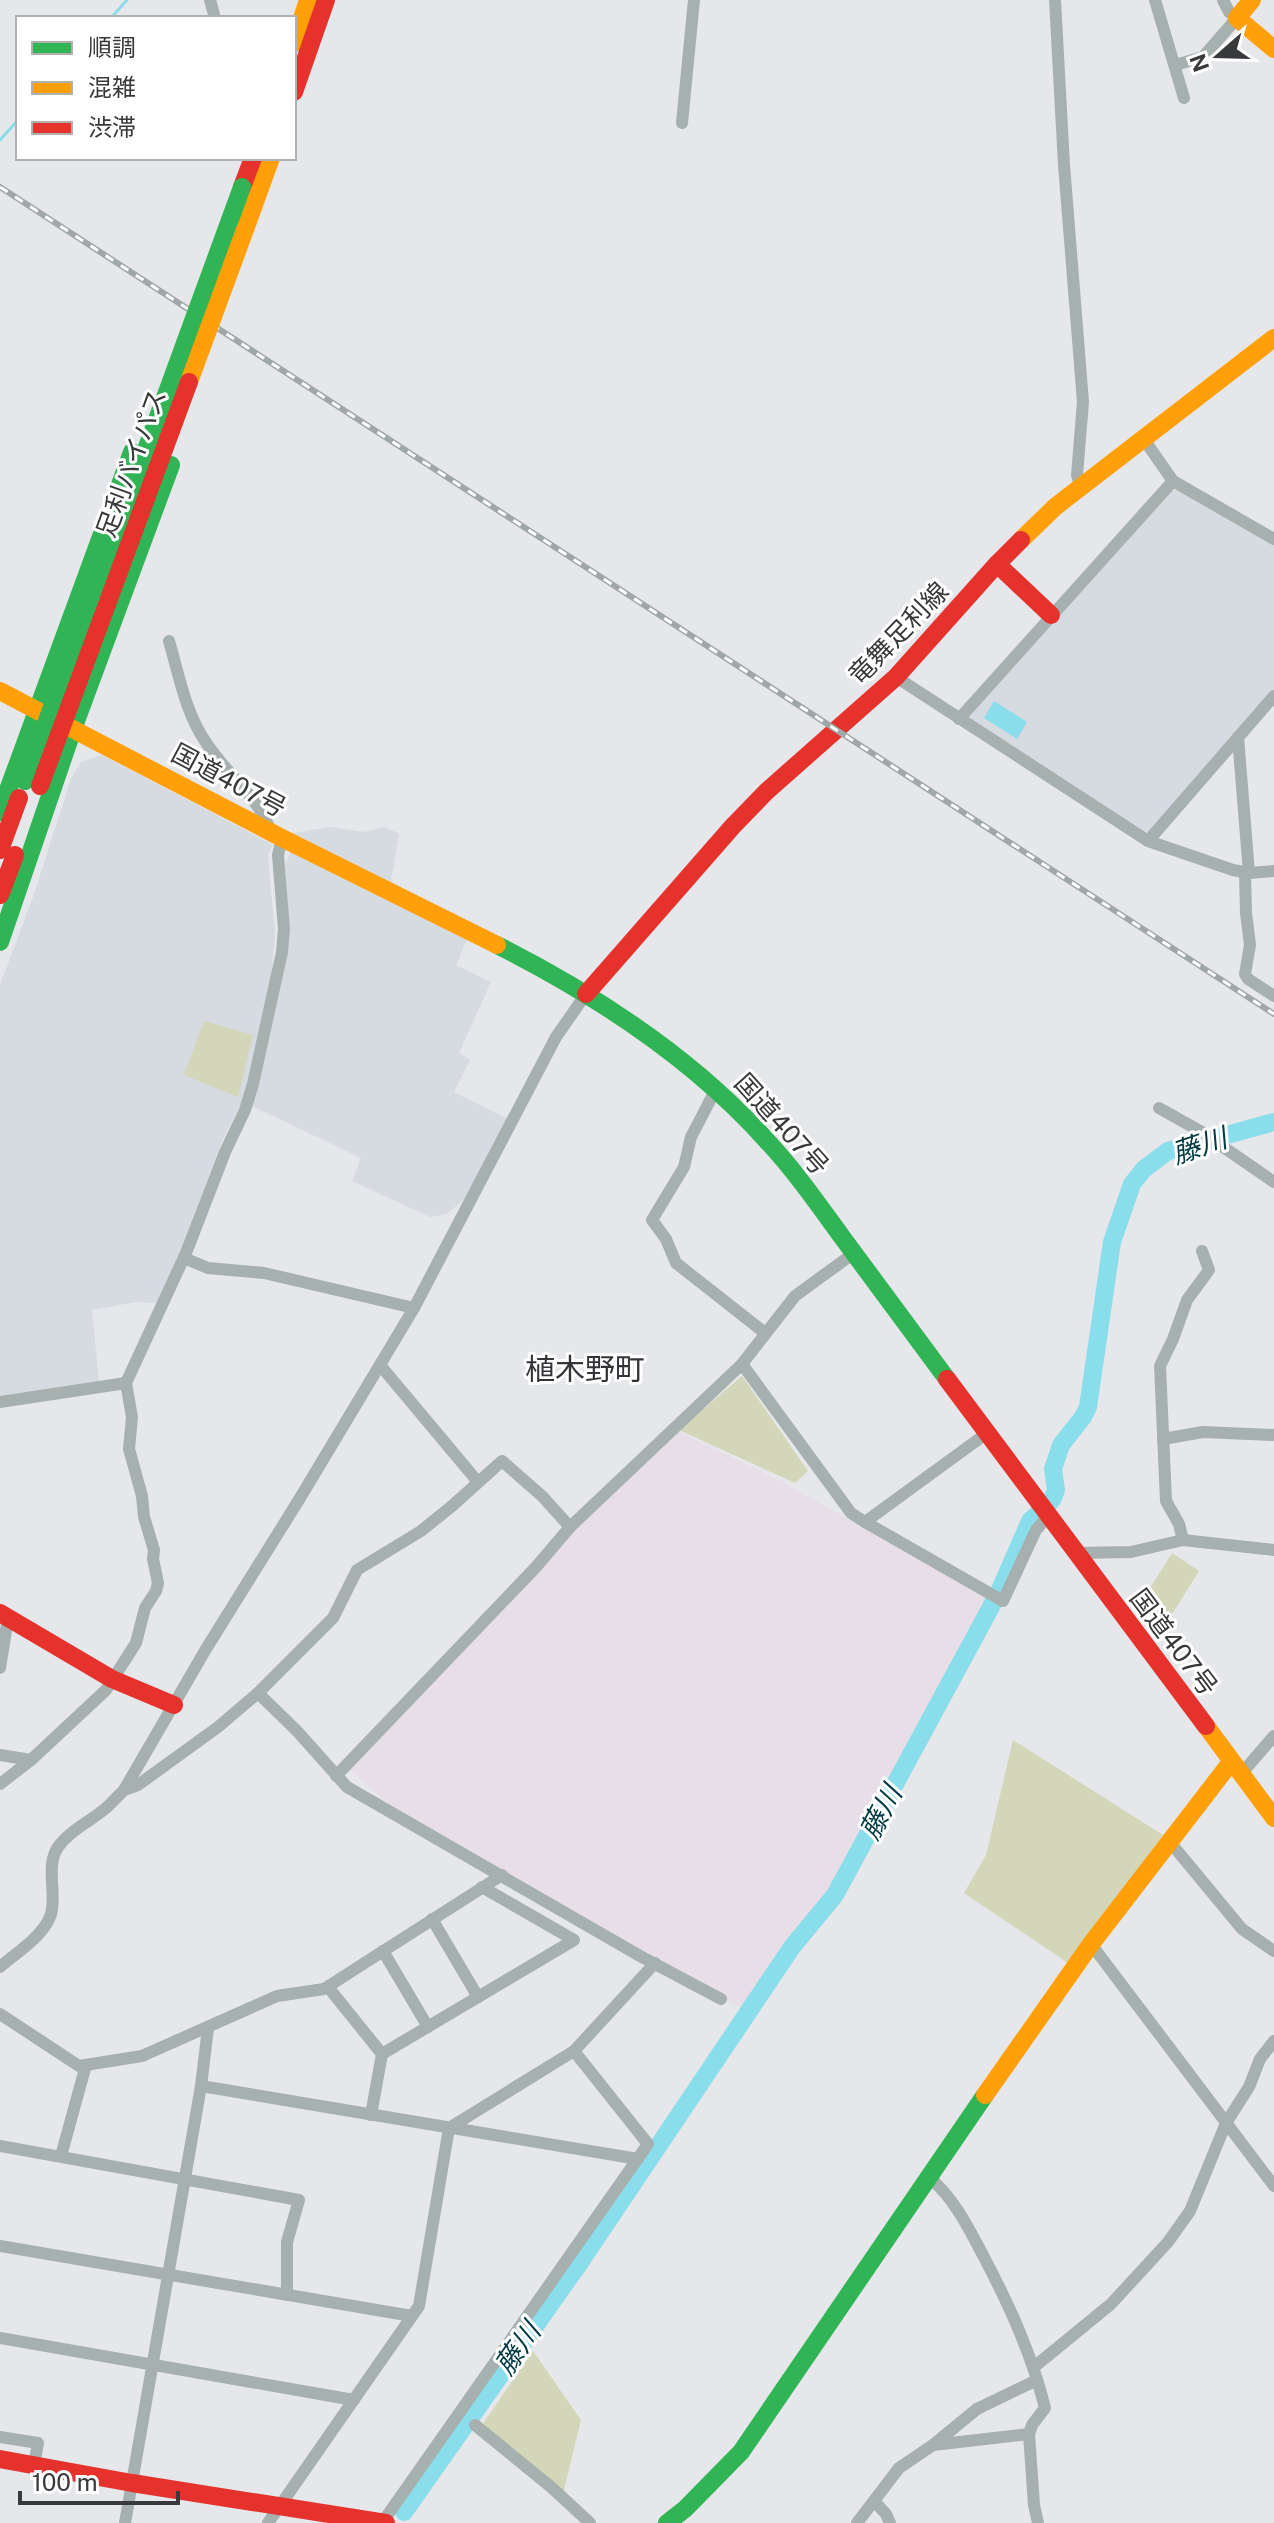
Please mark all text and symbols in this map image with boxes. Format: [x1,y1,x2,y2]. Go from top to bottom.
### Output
legend [16,16,296,160]
north arrow [1178,16,1258,96]
text: 順調 [88,33,136,61]
text: N [1184,50,1214,75]
text: 混雑 [88,73,136,101]
text: 渋滞 [88,113,136,141]
street label: 足利バイパス [90,385,172,541]
street label: 竜舞足利線 [842,575,954,691]
street label: 国道407号 [166,737,292,823]
street label: 国道407号 [729,1067,835,1181]
water label: 藤川 [1167,1119,1234,1170]
district label: 植木野町 [525,1351,645,1387]
street label: 国道407号 [1124,1583,1224,1701]
water label: 藤川 [852,1777,909,1844]
water label: 藤川 [487,2313,548,2380]
scale bar [20,2455,178,2505]
text: 100 m [32,2468,98,2496]

